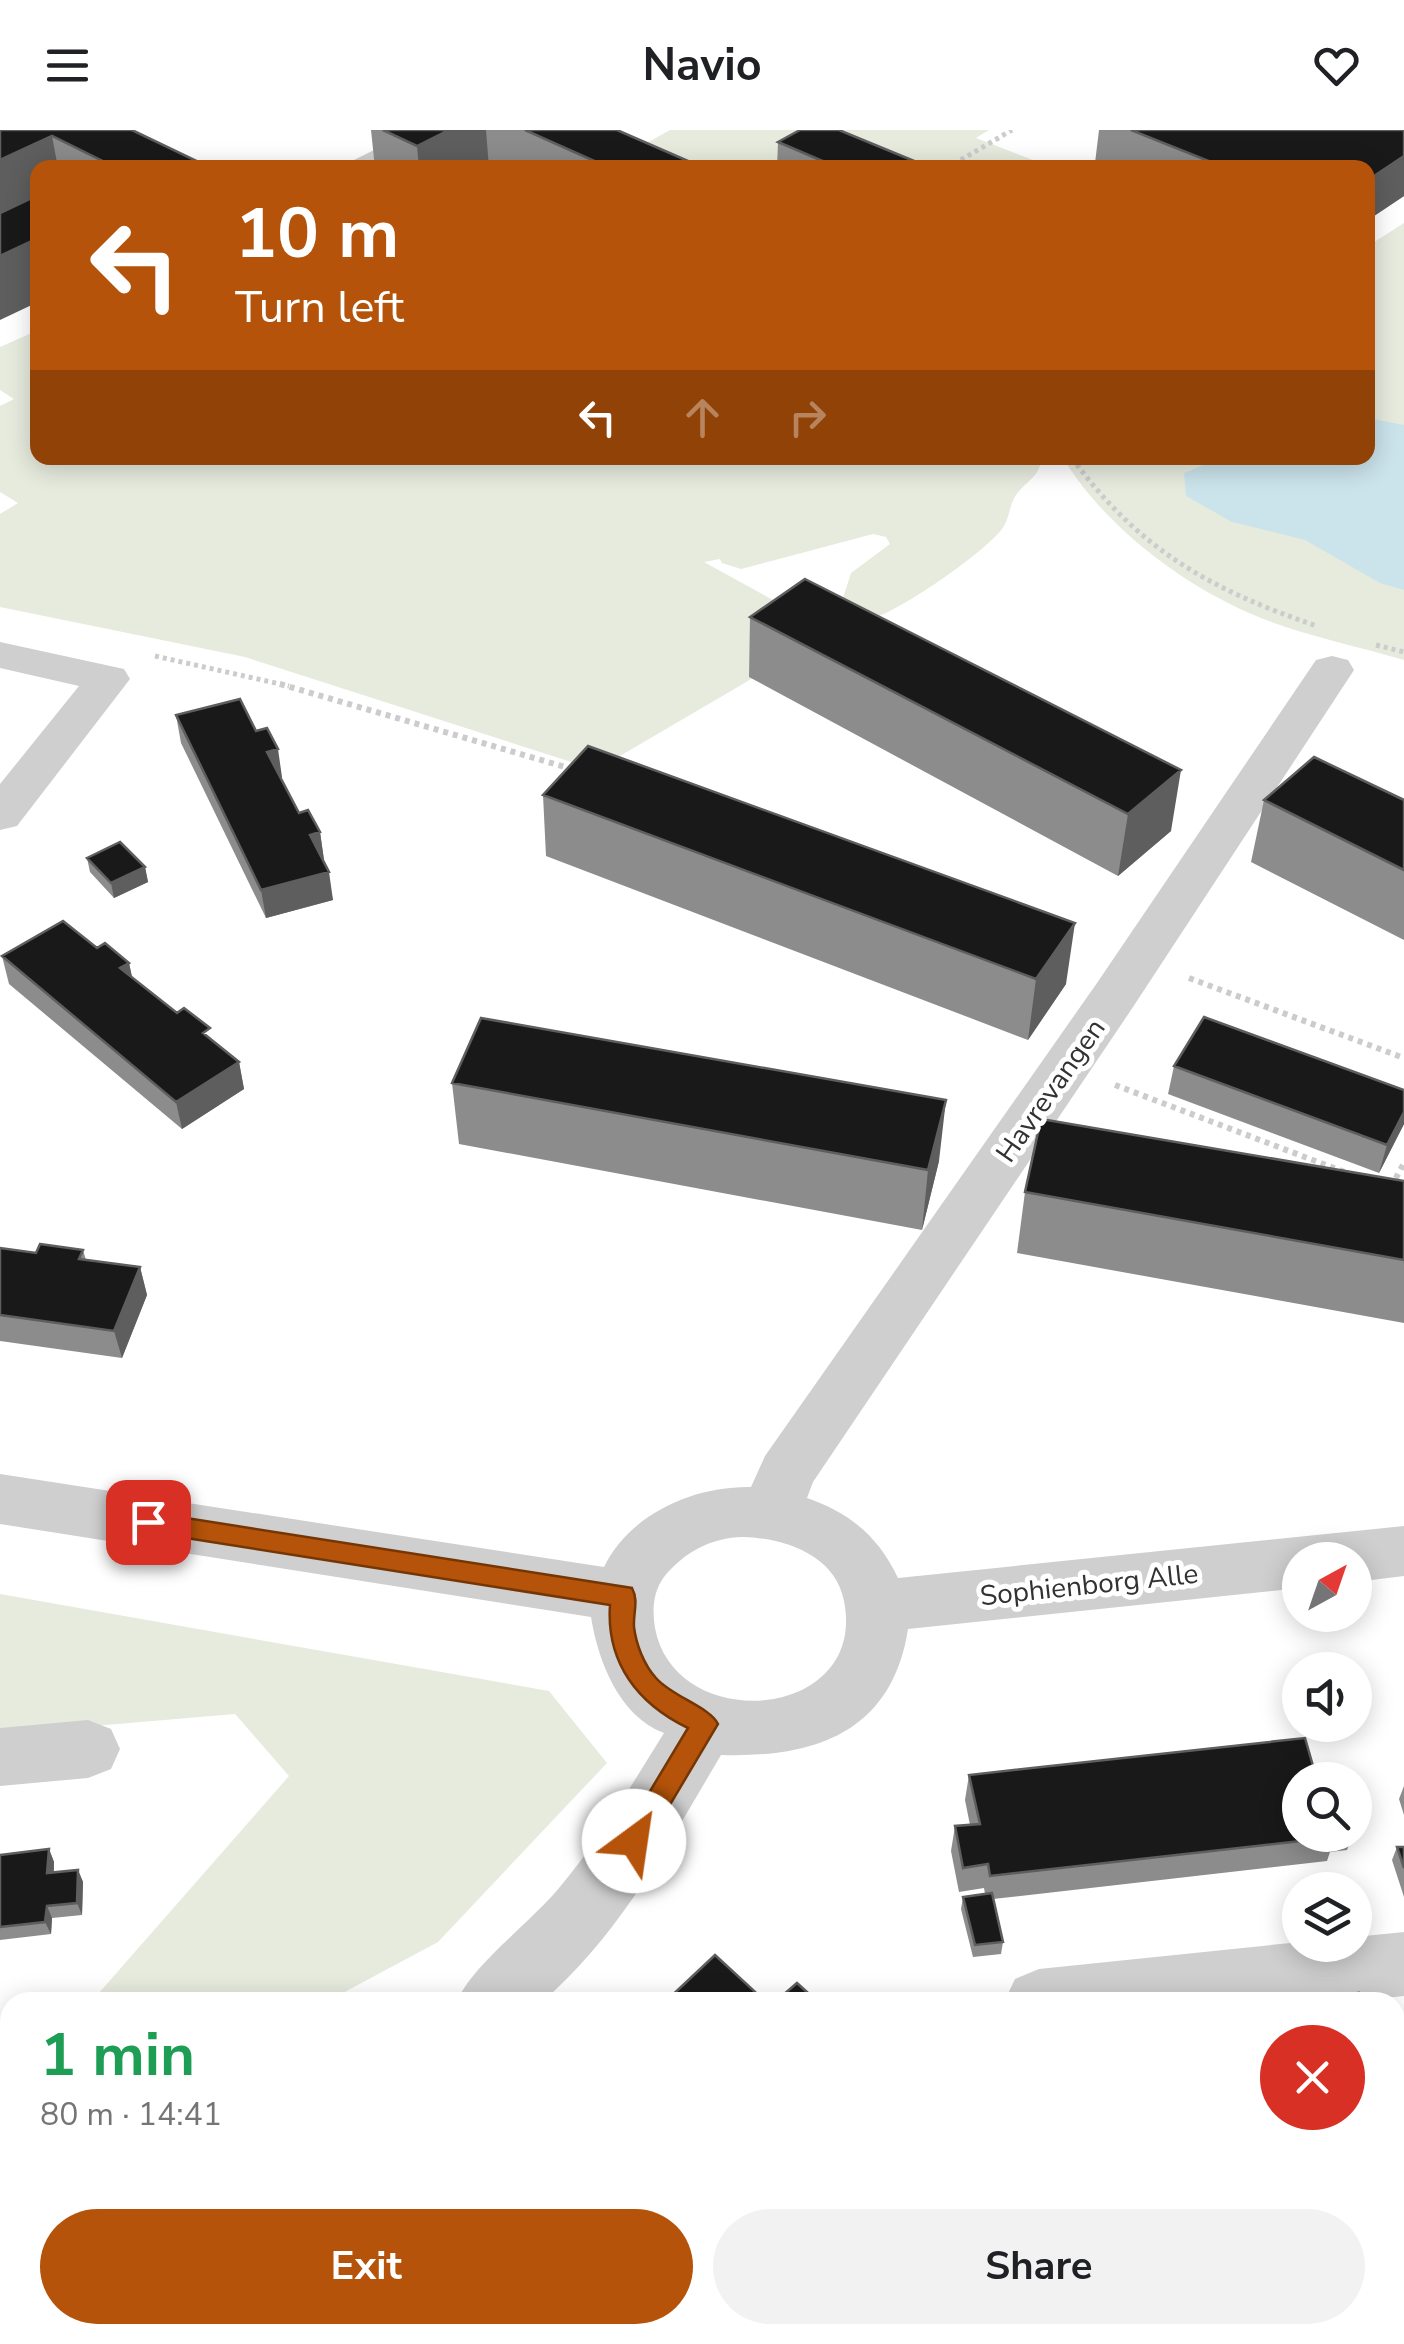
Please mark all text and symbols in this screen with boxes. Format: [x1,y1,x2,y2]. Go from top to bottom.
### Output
text: Navio [642,35,762,96]
icon: menu [40,38,95,93]
icon: heart [1309,38,1364,93]
text: 10 m [235,186,399,282]
icon: left [70,200,200,330]
text: Turn left [235,277,404,338]
icon: left [570,390,625,445]
icon: ahead [675,390,730,445]
icon: right [780,390,835,445]
street label: Havrevangen [987,1011,1114,1170]
pin [106,1480,191,1565]
icon: arrive [121,1495,176,1550]
north arrow [1282,1542,1372,1632]
map controls [1282,1542,1372,1962]
street label: Sophienborg Alle [978,1555,1200,1615]
button: sound [1282,1652,1372,1742]
button: search [1282,1762,1372,1852]
position arrow [582,1789,686,1893]
button: layers [1282,1872,1372,1962]
text: 1 min [40,2014,195,2096]
button: close [1260,2025,1365,2130]
text: 80 m · 14:41 [40,2093,222,2136]
button: Exit [40,2209,693,2324]
button: Share [713,2209,1365,2324]

